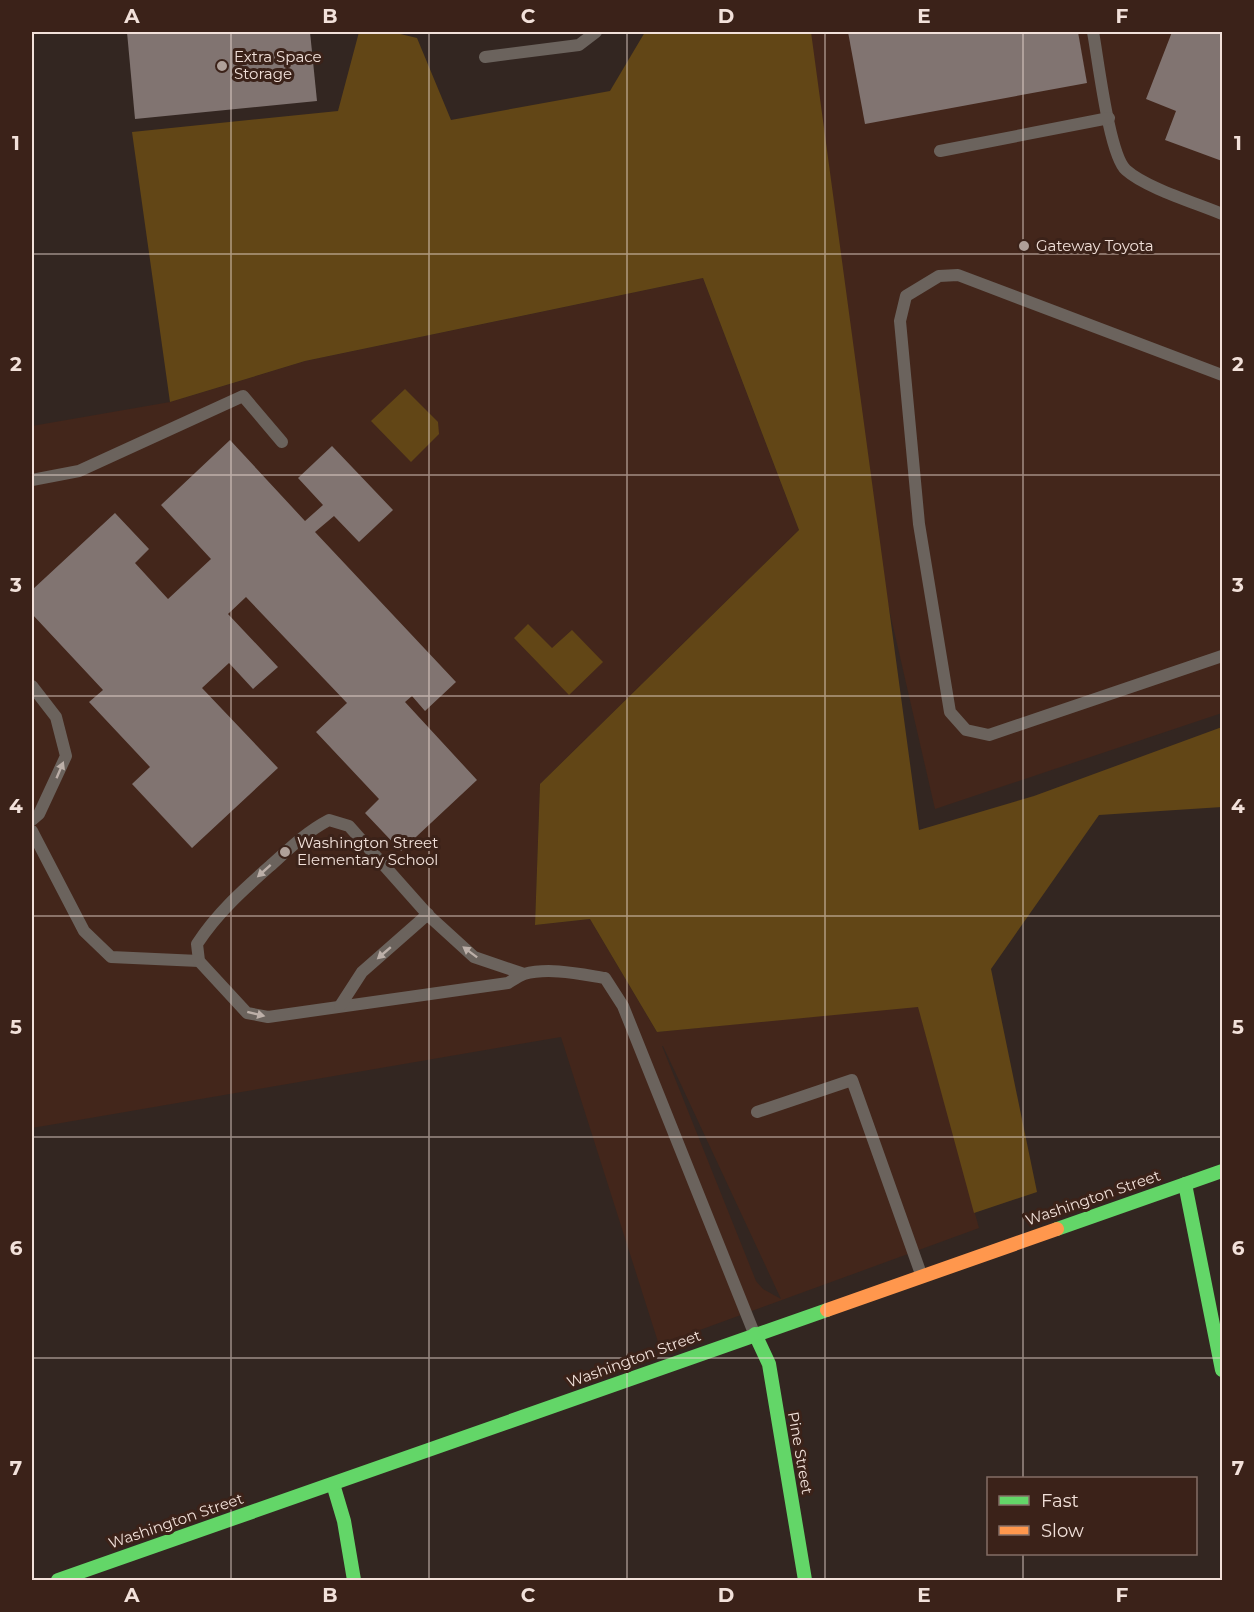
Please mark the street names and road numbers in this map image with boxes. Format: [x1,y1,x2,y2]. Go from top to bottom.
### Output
street label: Washington Street [1023,1166,1163,1230]
street label: Washington Street [564,1325,703,1392]
street label: Pine Street [784,1410,817,1496]
street label: Washington Street [106,1489,246,1553]

